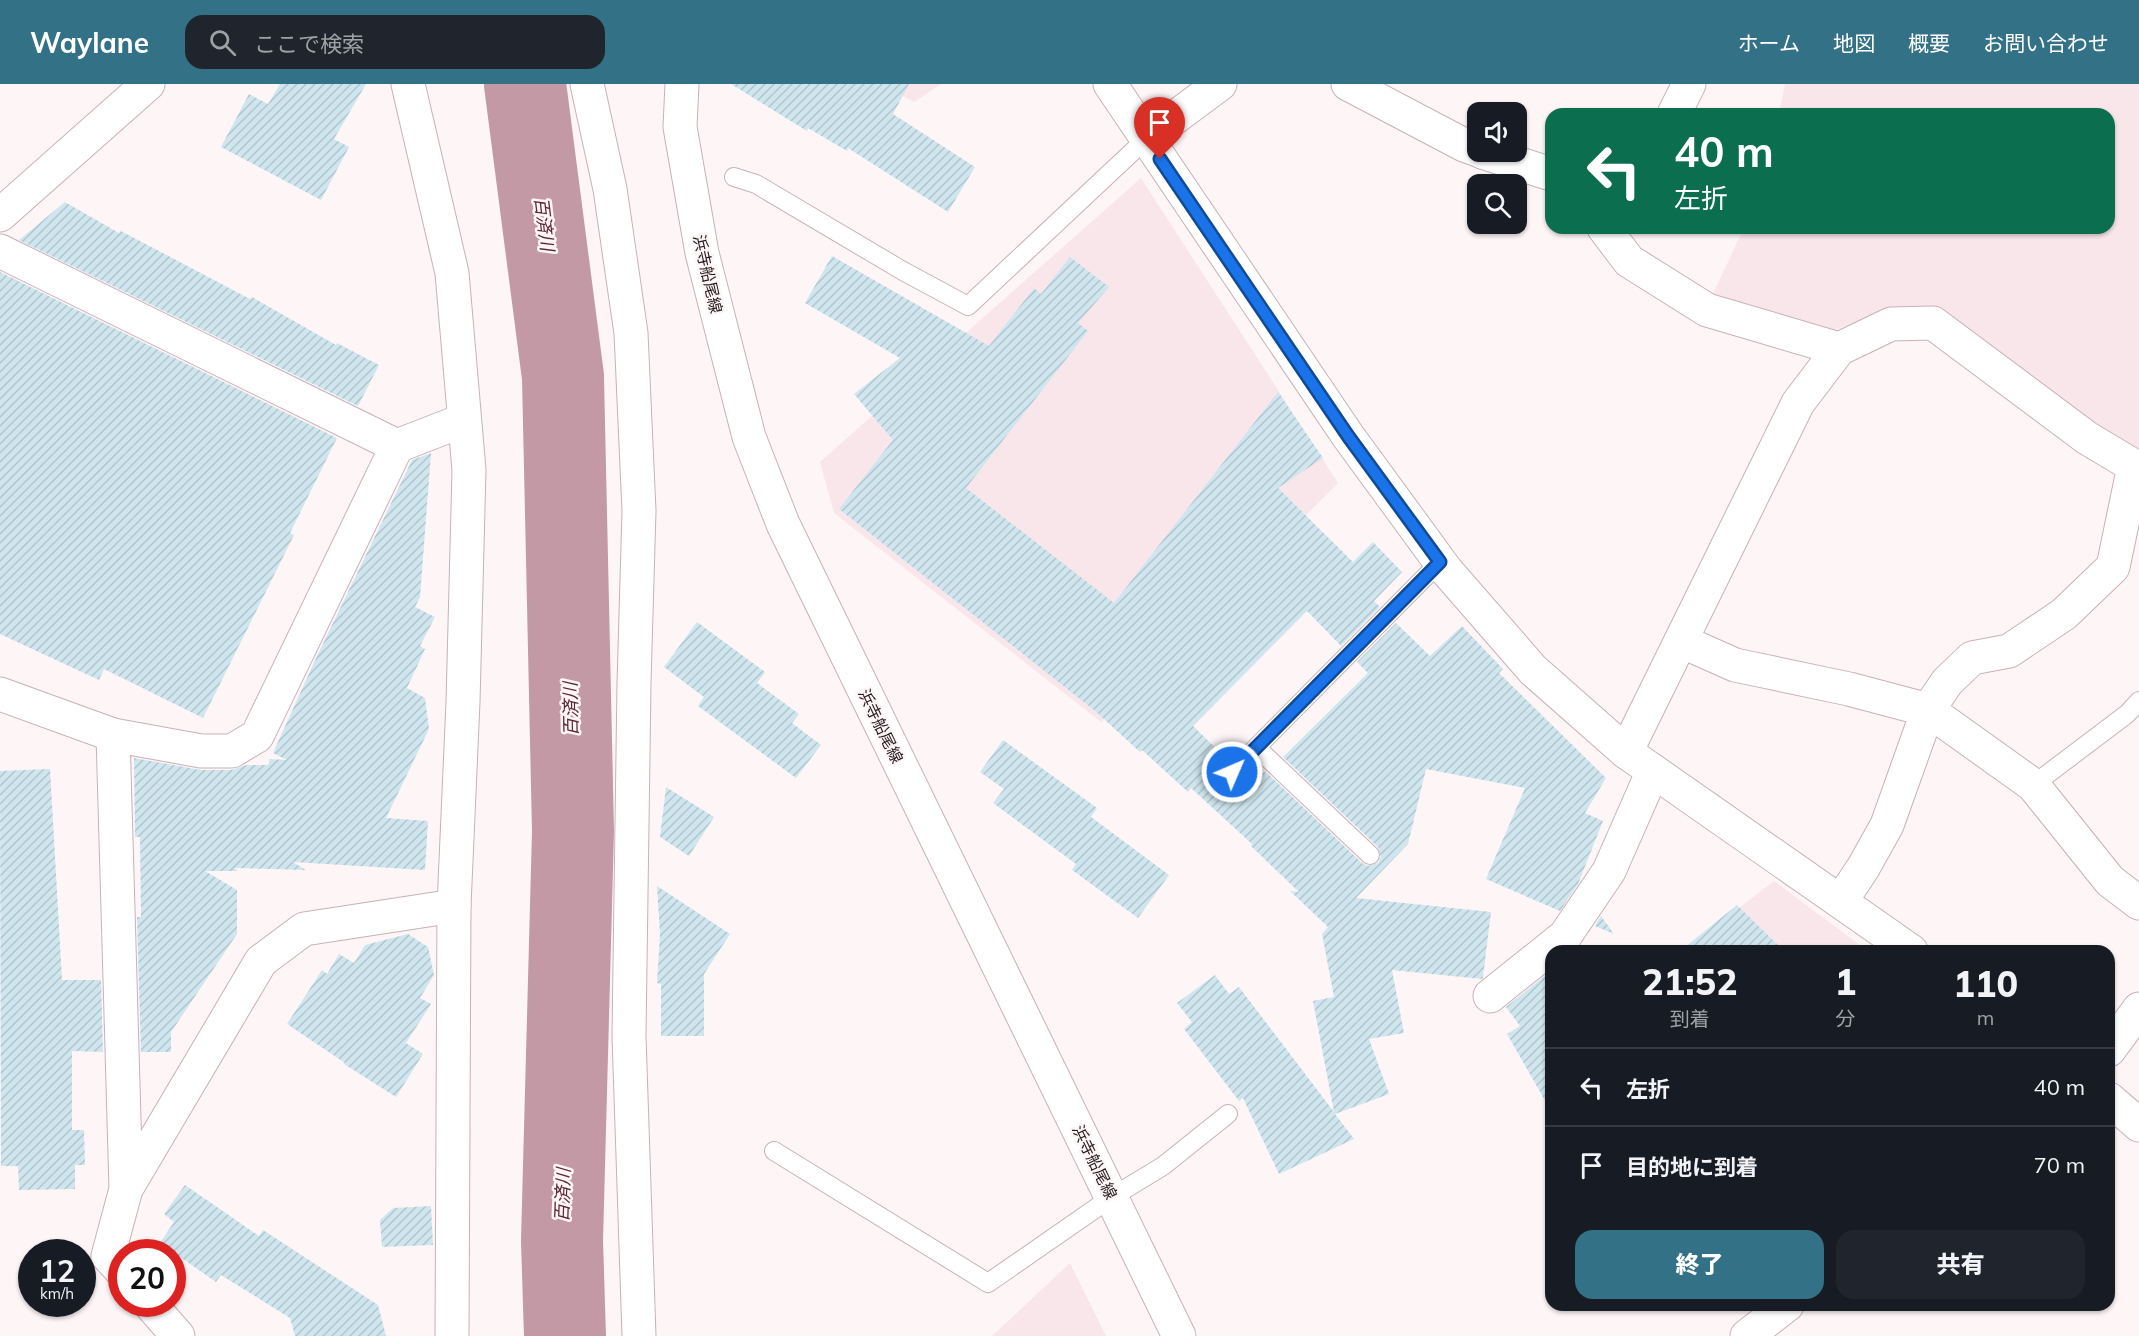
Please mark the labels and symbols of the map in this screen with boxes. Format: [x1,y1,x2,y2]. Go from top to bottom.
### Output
pin [1134,97,1185,159]
water label: 百済川 [530,196,559,254]
street label: 浜寺船尾線 [689,233,727,315]
water label: 百済川 [558,680,582,736]
street label: 浜寺船尾線 [854,686,908,766]
position arrow [1200,740,1264,804]
street label: 浜寺船尾線 [1068,1122,1122,1202]
water label: 百済川 [550,1166,575,1222]
speed limit sign: 20 [108,1239,186,1317]

